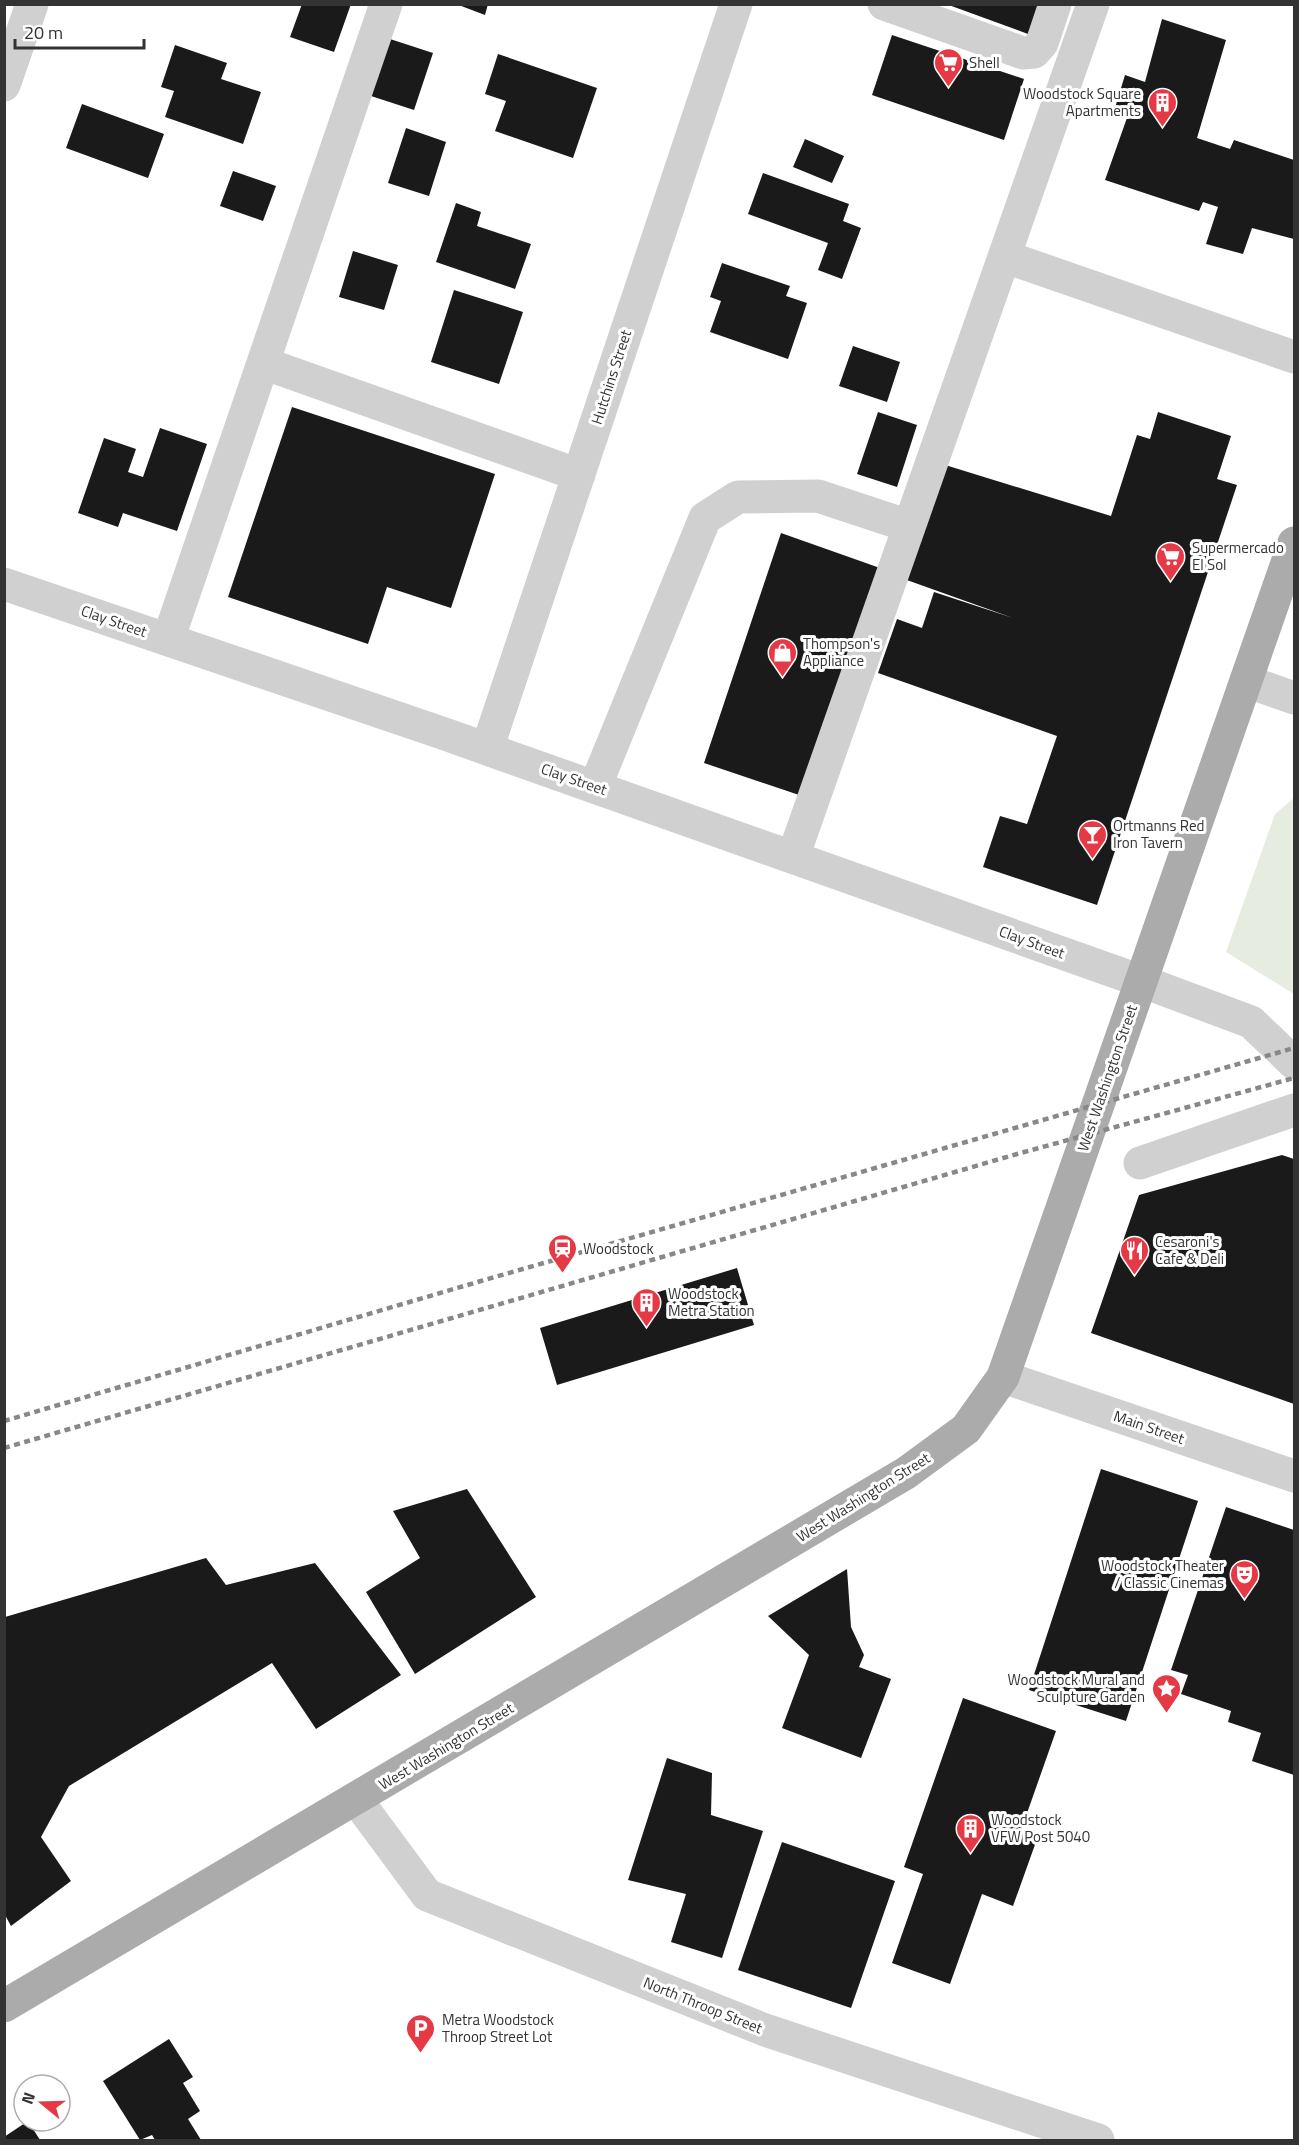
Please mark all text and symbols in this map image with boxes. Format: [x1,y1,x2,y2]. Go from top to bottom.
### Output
scale bar [15,12,144,50]
text: 20 m [24,19,63,46]
supermarket icon: Shell [932,46,964,88]
place label: Shell [969,51,1000,74]
place label: Woodstock Square Apartments [1023,82,1141,122]
building icon: Woodstock Square Apartments [1146,86,1178,128]
street label: Hutchins Street [585,326,637,427]
place label: Supermercado El Sol [1192,536,1284,576]
supermarket icon: Supermercado El Sol [1155,540,1187,582]
street label: Clay Street [78,599,151,643]
place label: Thompson's Appliance [803,632,880,672]
shop icon: Thompson's Appliance [766,636,798,678]
street label: Clay Street [538,757,611,801]
place label: Ortmanns Red Iron Tavern [1113,814,1204,854]
bar icon: Ortmanns Red Iron Tavern [1076,818,1108,860]
street label: Clay Street [996,920,1069,965]
street label: West Washington Street [1071,1001,1143,1155]
place label: Cesaroni's Cafe & Deli [1155,1230,1224,1270]
station icon: Woodstock [546,1232,578,1274]
restaurant icon: Cesaroni's Cafe & Deli [1118,1234,1150,1276]
place label: Woodstock [583,1237,654,1260]
place label: Woodstock Metra Station [668,1282,755,1322]
building icon: Woodstock Metra Station [631,1286,663,1328]
street label: Main Street [1111,1404,1188,1450]
street label: West Washington Street [792,1446,935,1548]
place label: Woodstock Theater / Classic Cinemas [1101,1554,1224,1594]
theatre icon: Woodstock Theater / Classic Cinemas [1229,1558,1261,1600]
place label: Woodstock Mural and Sculpture Garden [1008,1668,1145,1708]
place icon: Woodstock Mural and Sculpture Garden [1150,1672,1182,1714]
street label: West Washington Street [374,1696,519,1796]
place label: Woodstock VFW Post 5040 [991,1808,1090,1848]
building icon: Woodstock VFW Post 5040 [954,1812,986,1854]
street label: North Throop Street [640,1971,767,2040]
place label: Metra Woodstock Throop Street Lot [442,2008,554,2048]
parking icon: Metra Woodstock Throop Street Lot [405,2012,437,2054]
north arrow [12,2073,72,2133]
text: N [15,2089,41,2107]

